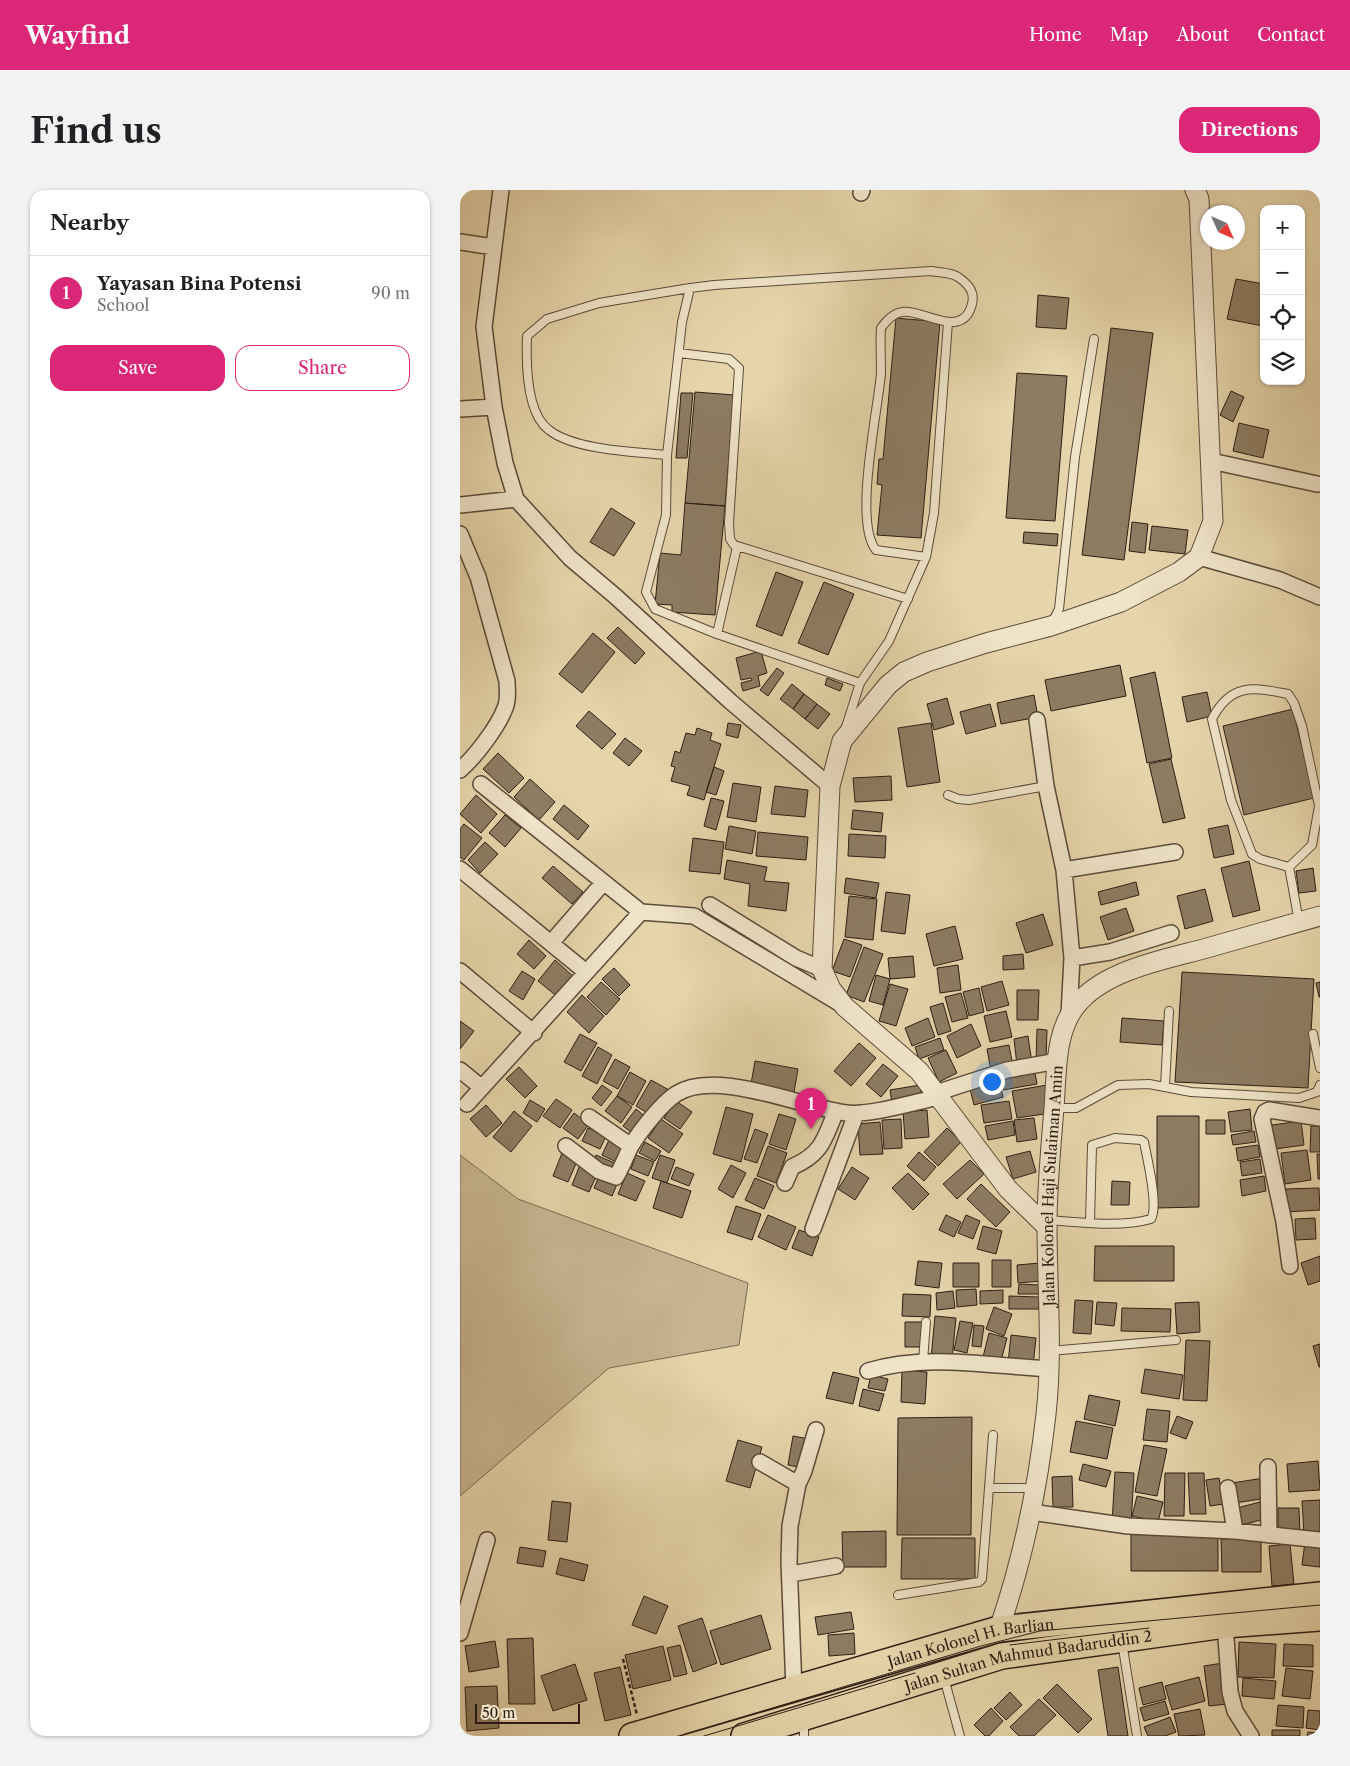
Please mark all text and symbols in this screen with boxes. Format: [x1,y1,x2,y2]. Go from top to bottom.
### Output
text: Wayfind [25,21,130,50]
text: Home [1029,24,1082,46]
text: Map [1110,24,1148,46]
text: About [1176,24,1229,46]
text: Contact [1257,24,1325,46]
button: Directions [1179,107,1320,153]
text: Find us [30,109,162,152]
north arrow [1200,205,1245,250]
map controls [1260,205,1305,385]
button: + [1260,205,1305,250]
text: Nearby [50,210,129,235]
button: − [1260,250,1305,295]
text: Yayasan Bina Potensi [97,272,302,295]
text: 1 [62,283,70,303]
text: 90 m [371,283,410,303]
text: School [97,295,149,315]
button: locate [1260,295,1305,340]
button: layers [1260,340,1305,385]
button: Save [50,345,225,391]
button: Share [235,345,410,391]
street label: Jalan Kolonel Haji Sulaiman Amin [1037,1064,1066,1309]
your location [979,1069,1005,1095]
pin: 1 [795,1088,827,1129]
street label: Jalan Kolonel H. Barlian [883,1614,1056,1671]
street label: Jalan Sultan Mahmud Badaruddin 2 [900,1626,1153,1696]
scale bar [475,1701,580,1724]
text: 50 m [482,1704,515,1722]

